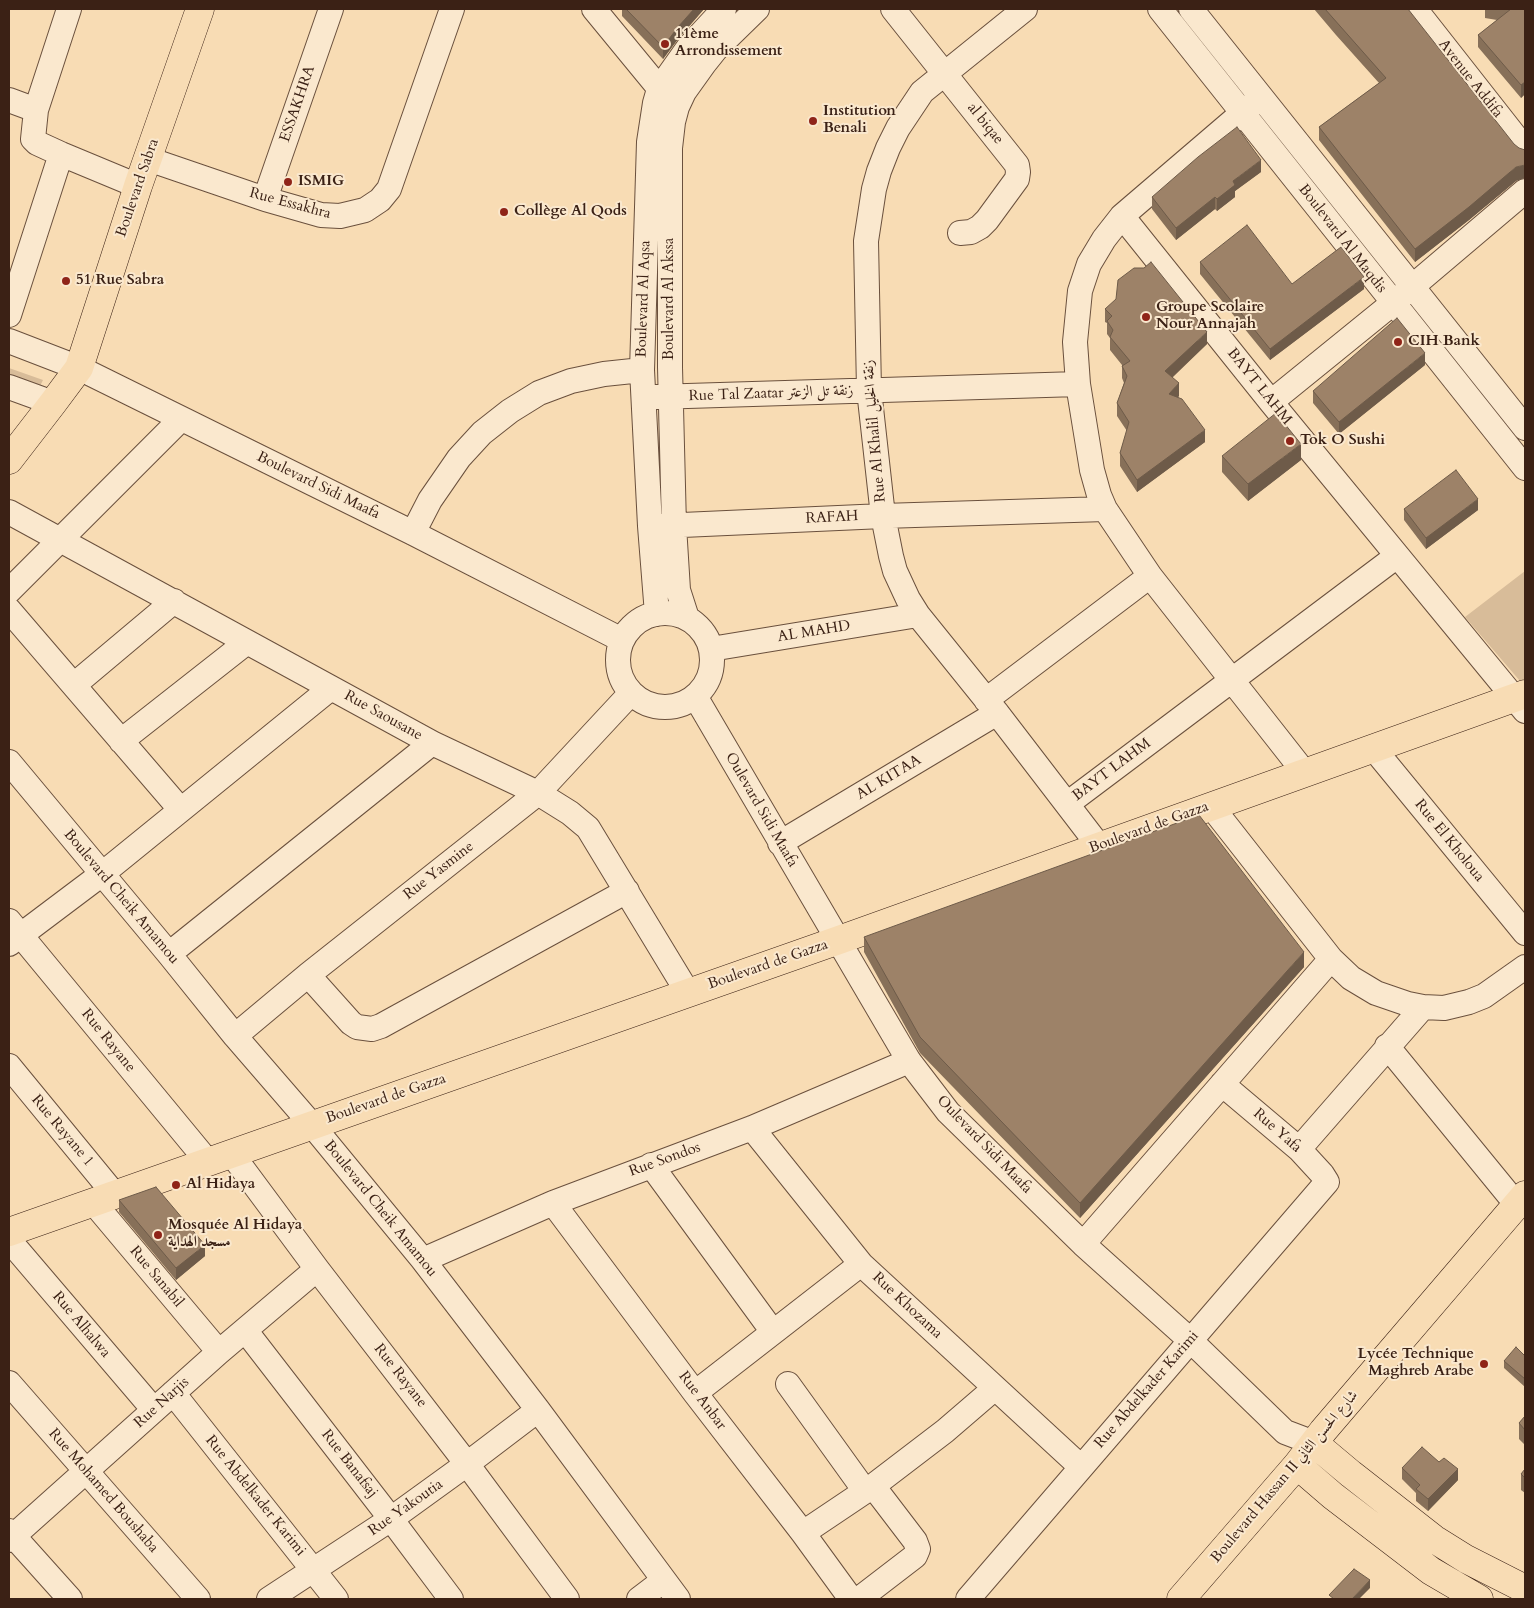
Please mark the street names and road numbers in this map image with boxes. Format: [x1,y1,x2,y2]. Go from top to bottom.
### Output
street label: Avenue Addifa [1434,36,1506,122]
street label: ESSAKHRA [277,63,319,145]
street label: al biqae [963,100,1007,148]
street label: Boulevard Sabra [113,137,163,239]
street label: Boulevard Al Maqdis [1294,181,1390,297]
street label: Rue Essakhra [247,185,333,223]
street label: Boulevard Al Akssa [661,238,679,360]
street label: Boulevard Al Aqsa [633,240,655,358]
street label: BAYT LAHM [1223,345,1295,429]
street label: Rue Al Khalil زنقة الخليل [860,359,890,503]
street label: Rue Tal Zaatar زنقة تل الزعتر [688,382,854,406]
street label: Boulevard Sidi Maafa [253,448,383,524]
street label: RAFAH [805,508,859,528]
street label: AL MAHD [776,617,852,647]
street label: Rue Saousane [341,687,425,745]
street label: BAYT LAHM [1069,735,1155,805]
street label: Oulevard Sidi Maafa [721,749,801,871]
street label: AL KITAA [853,752,925,804]
street label: Rue El Kholoua [1410,796,1488,886]
street label: Boulevard de Gazza [1087,798,1211,858]
street label: Boulevard Cheik Amamou [59,826,183,968]
street label: Rue Yasmine [400,838,478,904]
street label: Boulevard de Gazza [706,936,830,994]
street label: Rue Rayane [77,1006,139,1076]
street label: Boulevard de Gazza [324,1070,448,1128]
street label: Rue Rayane 1 [27,1092,97,1170]
street label: Oulevard Sidi Maafa [933,1092,1035,1198]
street label: Rue Yafa [1249,1105,1305,1157]
street label: Boulevard Cheik Amamou [319,1137,441,1281]
street label: Rue Sondos [627,1139,703,1181]
street label: Rue Sanabil [125,1243,187,1311]
street label: Rue Khozama [868,1269,946,1343]
street label: Rue Alhalwa [48,1288,114,1362]
street label: Rue Abdelkader Karimi [1091,1328,1203,1452]
street label: Rue Rayane [369,1340,431,1412]
street label: Rue Anbar [674,1368,730,1434]
street label: Rue Narjis [131,1374,193,1432]
street label: Boulevard Hassan II شارع الحسن الثاني [1208,1387,1362,1567]
street label: Rue Mohamed Boushaba [44,1425,162,1557]
street label: Rue Banafsaj [317,1426,381,1502]
street label: Rue Abdelkader Karimi [201,1432,309,1560]
street label: Rue Yakoutia [365,1476,447,1540]

